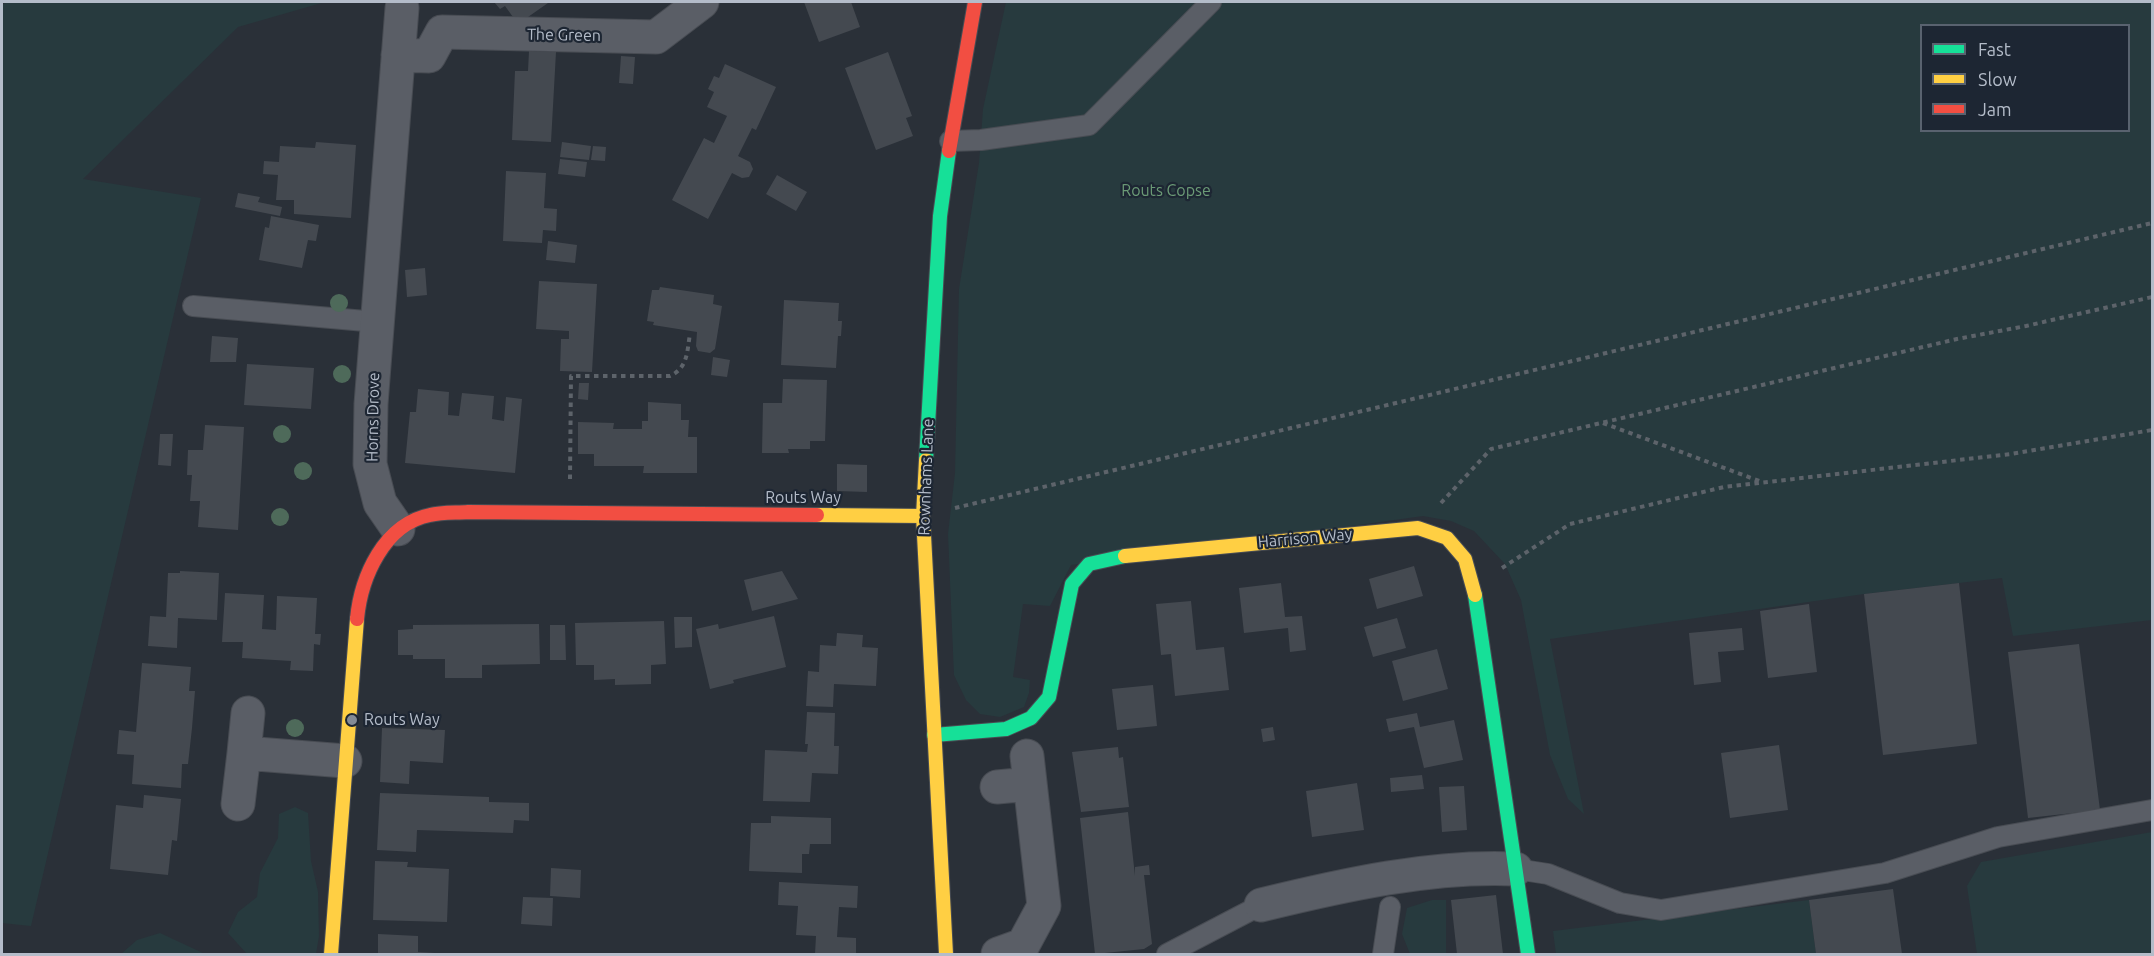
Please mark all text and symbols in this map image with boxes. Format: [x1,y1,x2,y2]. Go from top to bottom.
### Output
legend [1920,24,2130,132]
street label: The Green [527,25,601,45]
text: Fast [1978,39,2011,59]
text: Slow [1978,69,2017,89]
text: Jam [1978,99,2012,119]
park label: Routs Copse [1121,181,1211,201]
street label: Horns Drove [363,372,383,462]
street label: Rownhams Lane [914,418,938,536]
street label: Routs Way [765,488,841,508]
street label: Harrison Way [1257,524,1353,552]
place label: Routs Way [364,710,440,730]
marker: Routs Way [345,713,359,727]

